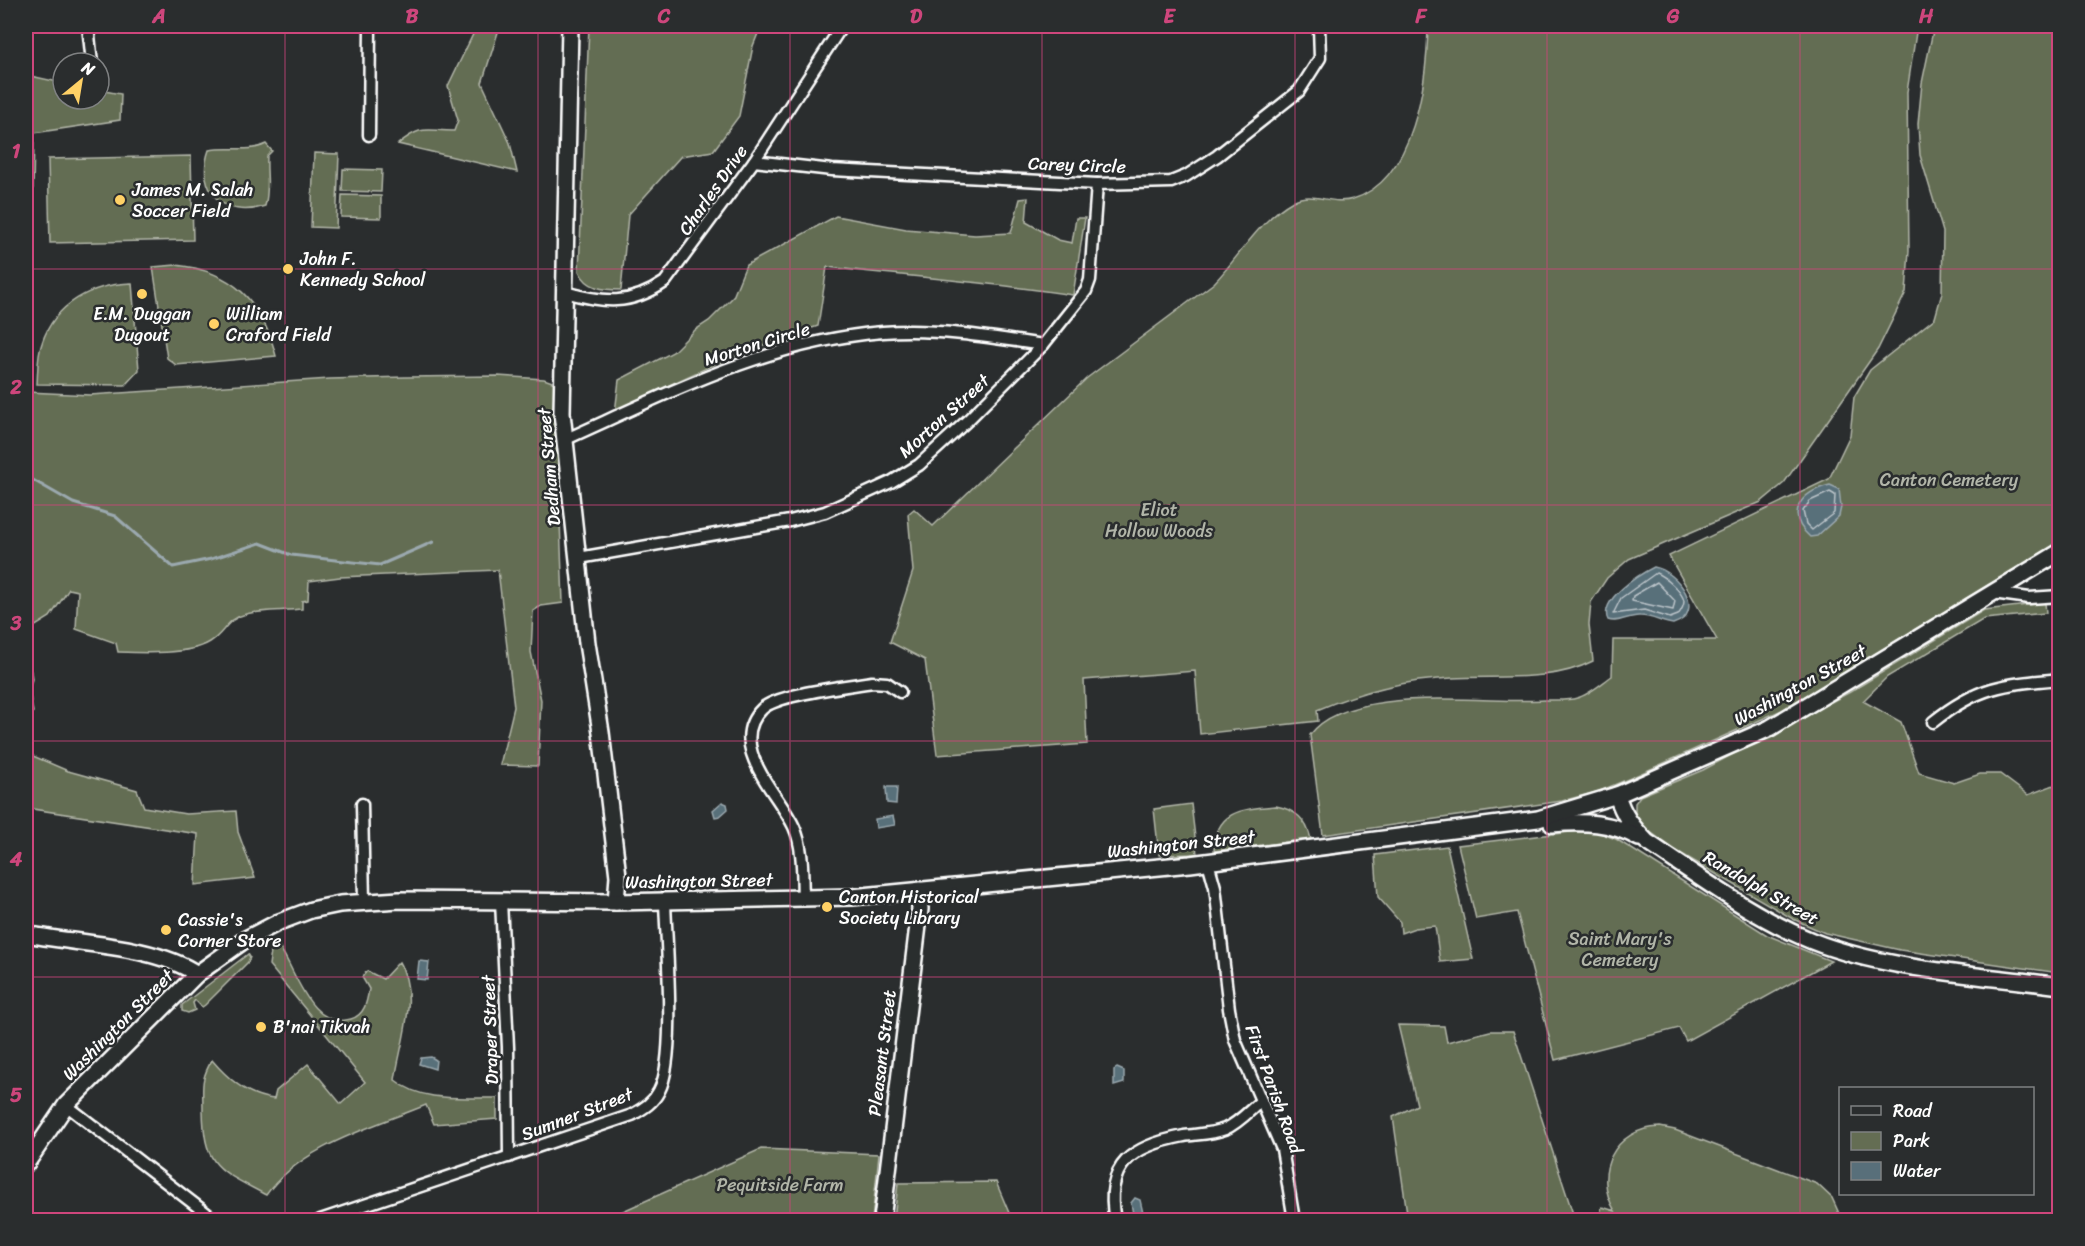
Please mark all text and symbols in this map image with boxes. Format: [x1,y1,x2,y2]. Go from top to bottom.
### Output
text: A [151,0,166,34]
text: B [406,0,419,34]
text: C [657,0,671,34]
text: D [910,0,923,34]
text: E [1163,0,1176,34]
text: F [1415,0,1428,34]
text: G [1666,0,1680,34]
text: H [1918,0,1934,34]
north arrow [51,51,111,111]
text: N [75,53,101,84]
text: 1 [12,134,21,169]
street label: Charles Drive [670,138,756,242]
street label: Carey Circle [1028,147,1126,183]
place label: James M. Salah Soccer Field [131,174,253,227]
marker: James M. Salah Soccer Field [113,193,127,207]
place label: John F. Kennedy School [299,243,426,296]
marker: John F. Kennedy School [281,262,295,276]
marker: E.M. Duggan Dugout [135,287,149,301]
place label: E.M. Duggan Dugout [93,298,191,351]
place label: William Craford Field [226,298,332,351]
street label: Morton Circle [700,313,814,375]
marker: William Craford Field [207,317,221,331]
street label: Morton Street [891,365,998,466]
text: 2 [9,370,22,405]
street label: Dedham Street [528,406,570,527]
park label: Canton Cemetery [1880,464,2019,496]
park label: Eliot Hollow Woods [1105,494,1214,547]
text: 3 [10,606,22,641]
street label: Washington Street [1728,635,1873,735]
street label: Washington Street [1106,820,1257,868]
text: 4 [9,842,23,877]
street label: Randolph Street [1697,842,1825,934]
street label: Washington Street [625,864,774,898]
place label: Canton Historical Society Library [839,881,980,934]
marker: Canton Historical Society Library [820,900,834,914]
place label: Cassie's Corner Store [178,904,281,957]
marker: Cassie's Corner Store [159,923,173,937]
park label: Saint Mary's Cemetery [1568,923,1673,976]
street label: Washington Street [54,961,182,1089]
street label: Draper Street [472,974,508,1085]
street label: Pleasant Street [858,988,906,1118]
place label: B'nai Tikvah [273,1011,370,1043]
marker: B'nai Tikvah [254,1020,268,1034]
street label: First Parish Road [1236,1020,1313,1159]
text: 5 [10,1078,22,1113]
street label: Sumner Street [516,1078,638,1150]
legend [1839,1087,2034,1195]
text: Road [1893,1095,1933,1127]
text: Park [1893,1125,1930,1157]
text: Water [1893,1155,1942,1187]
park label: Pequitside Farm [716,1169,844,1201]

